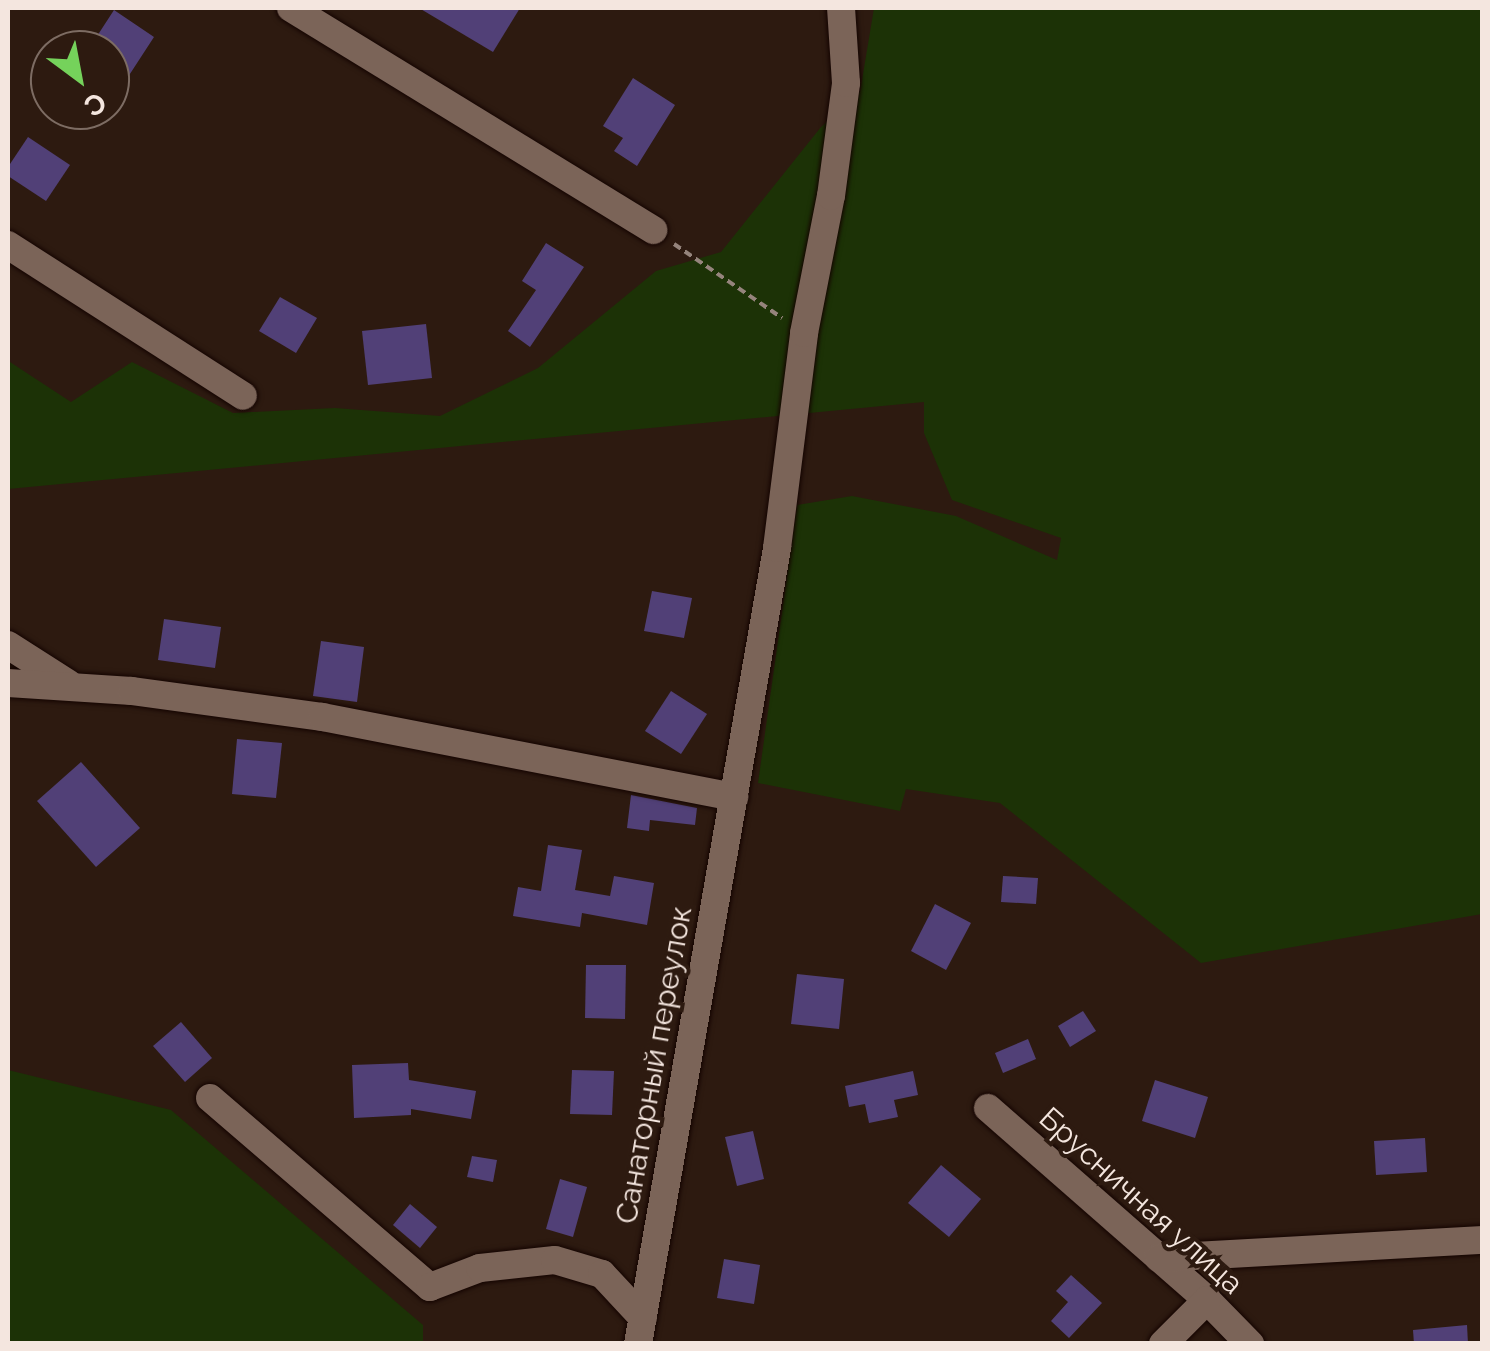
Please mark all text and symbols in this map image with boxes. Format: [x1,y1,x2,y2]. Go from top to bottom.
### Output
north arrow [30,30,130,130]
text: С [78,85,112,123]
street label: Санаторный переулок [608,904,700,1226]
street label: Брусничная улица [1031,1100,1251,1302]

